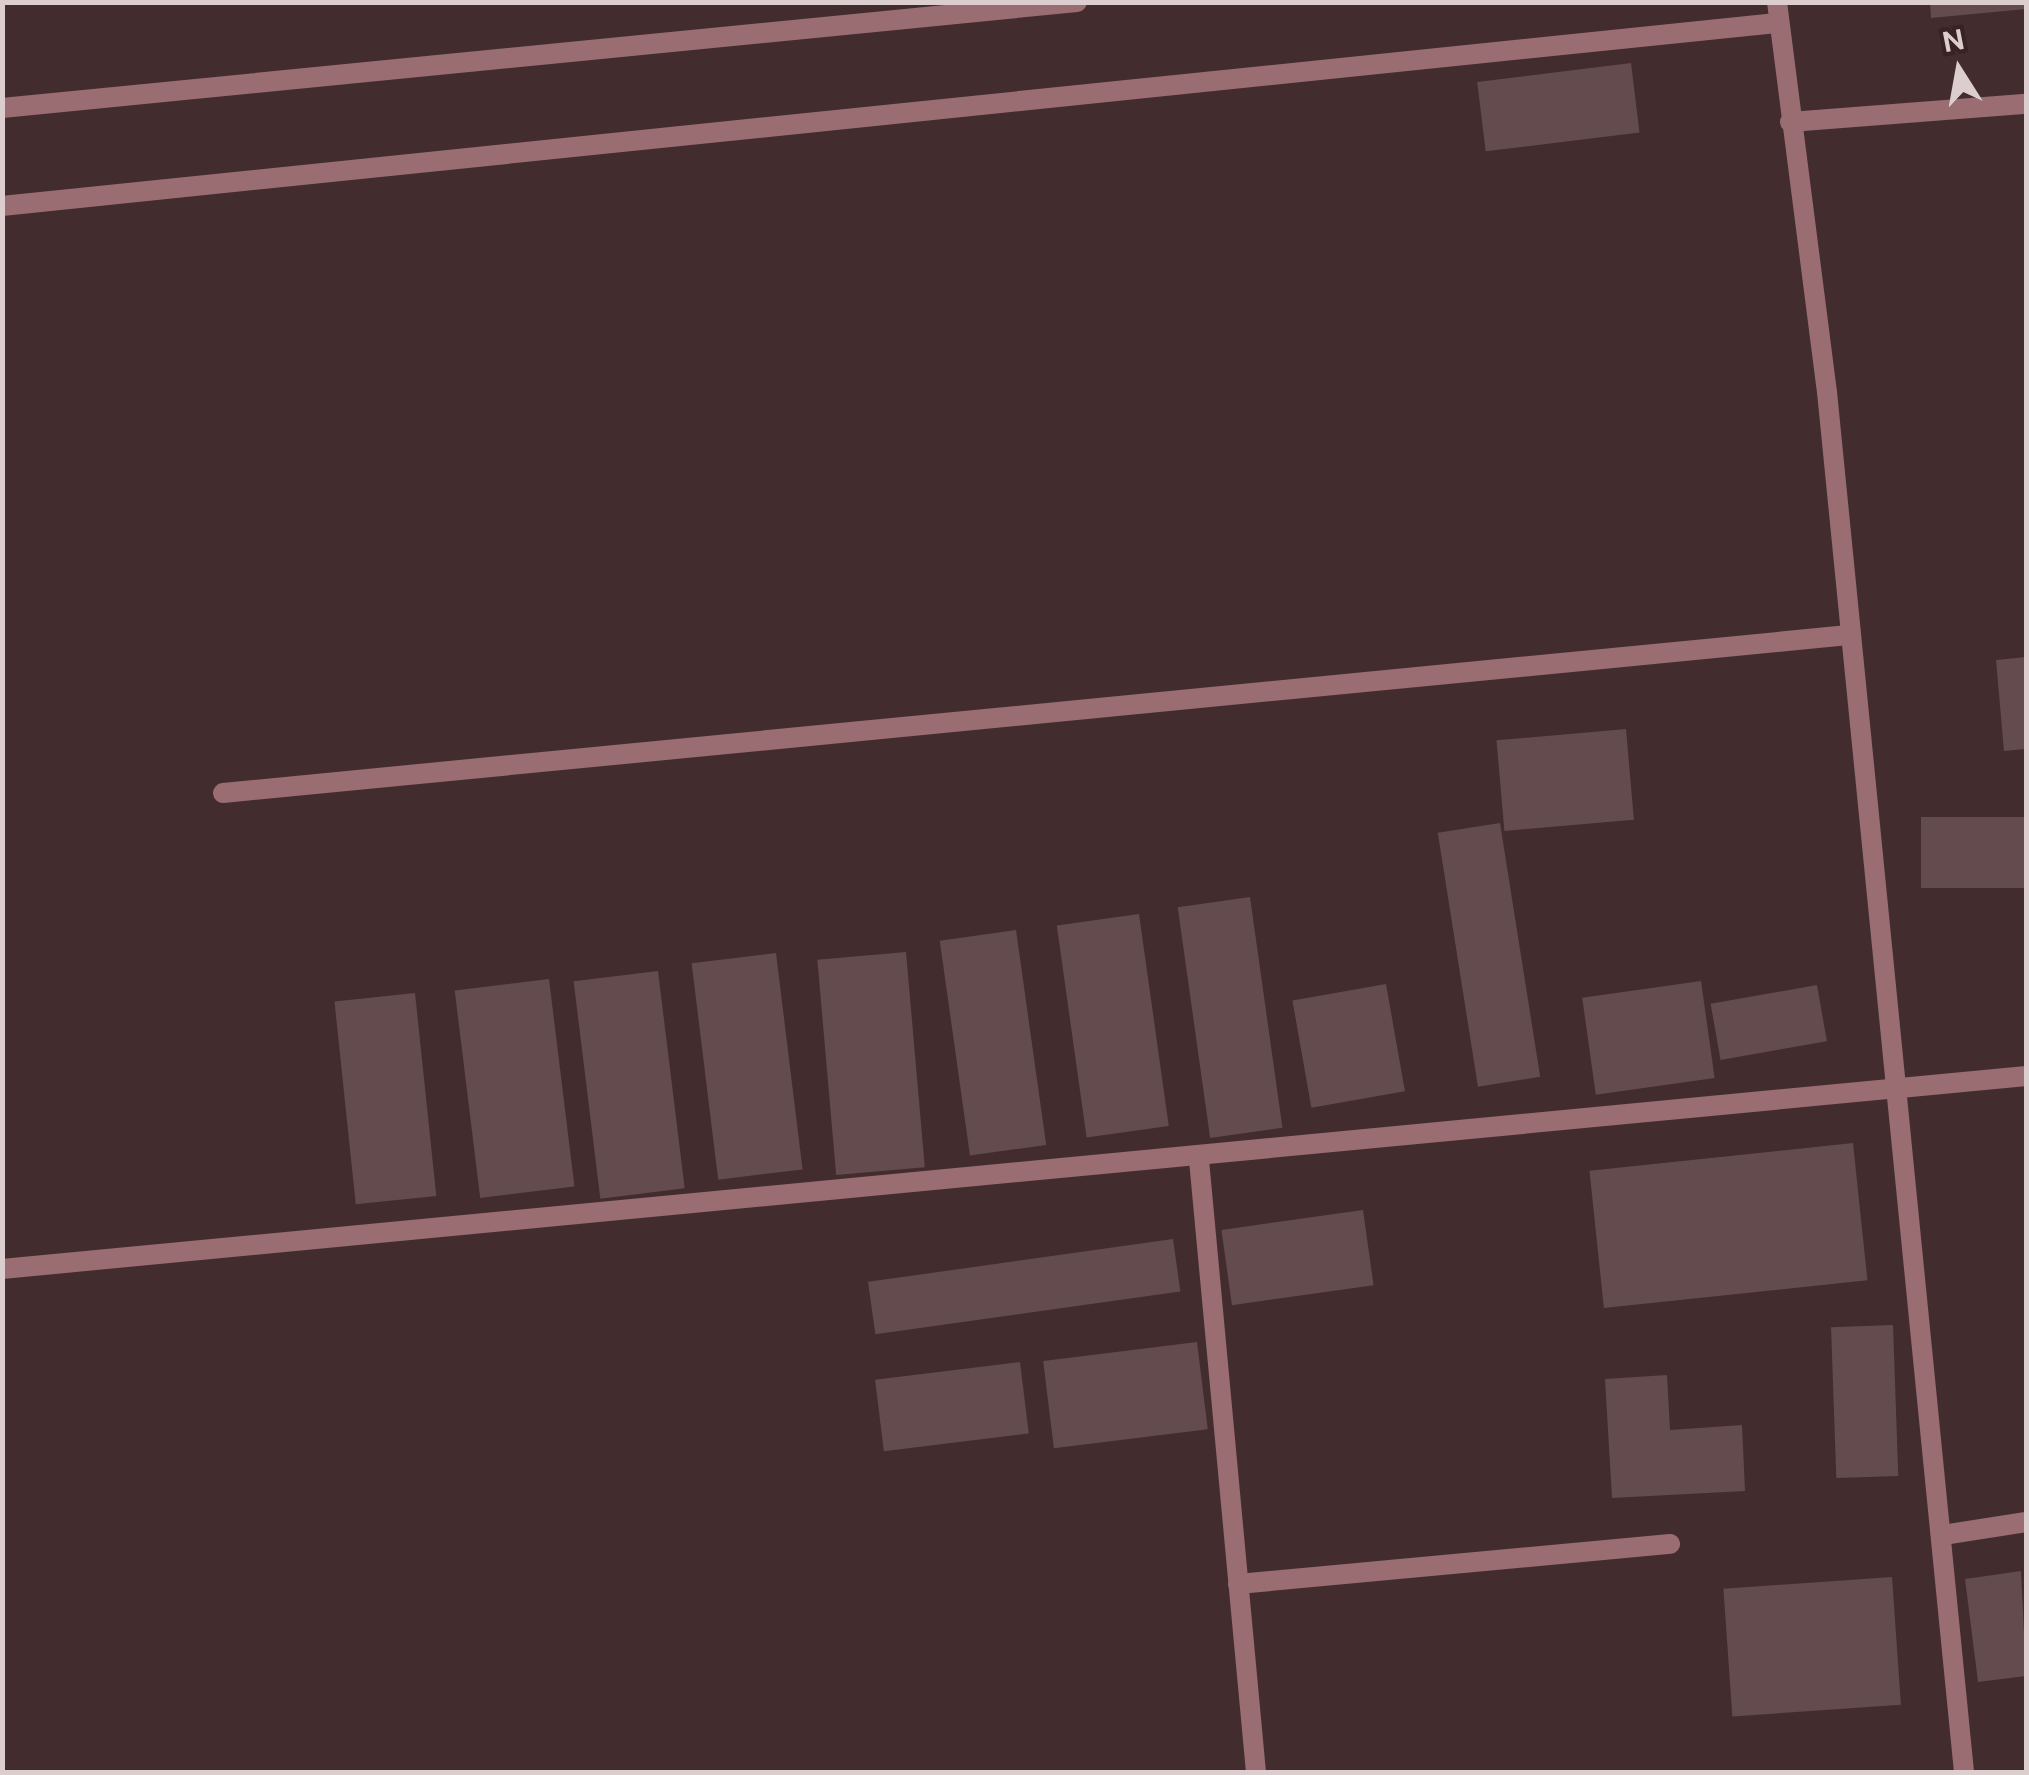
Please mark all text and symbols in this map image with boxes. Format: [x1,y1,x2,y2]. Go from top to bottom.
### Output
north arrow [1909,20,2009,120]
text: N [1939,22,1967,58]

